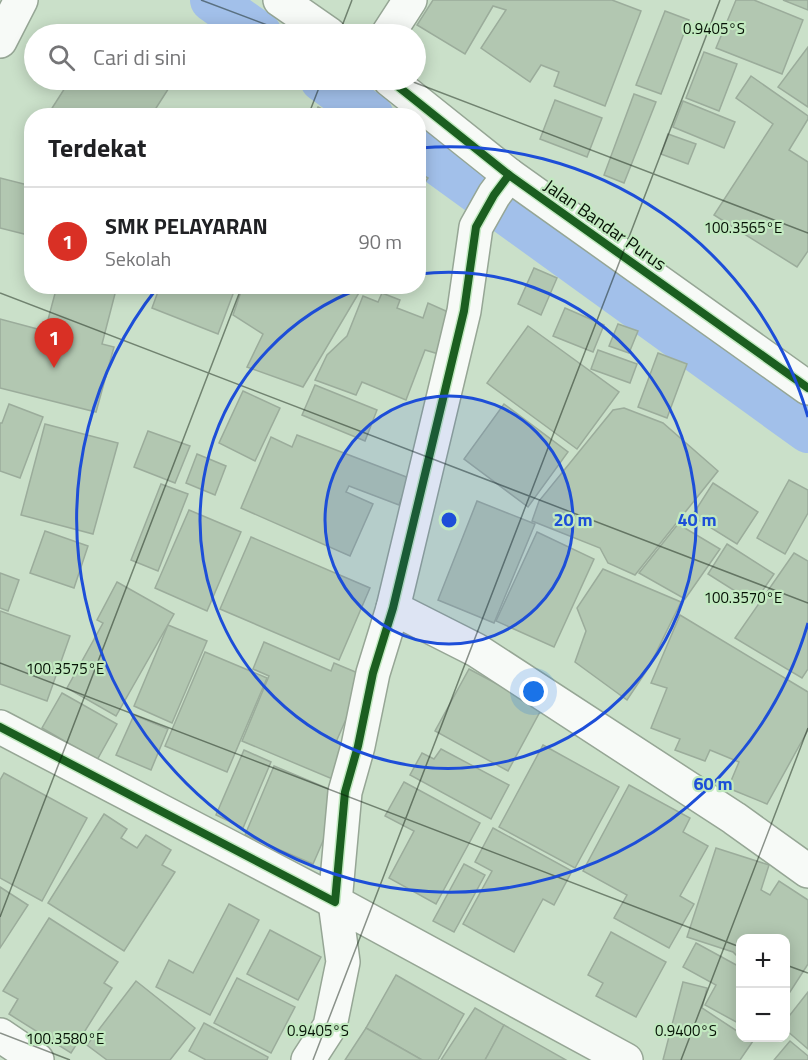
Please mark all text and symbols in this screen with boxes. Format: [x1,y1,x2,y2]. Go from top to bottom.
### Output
text: 0.9405°S [683,17,745,40]
search box [24,24,426,90]
text: Cari di sini [93,40,186,74]
icon: search [45,41,78,74]
text: Terdekat [48,128,147,167]
street label: Jalan Bandar Purus [539,172,672,277]
text: SMK PELAYARAN [105,209,268,243]
text: 100.3565°E [704,216,782,239]
text: 1 [62,226,73,257]
text: 90 m [358,226,402,257]
text: Sekolah [105,243,171,274]
pin: 1 [34,318,74,368]
text: 20 m [553,506,593,533]
text: 40 m [677,506,717,533]
centre of rings [439,510,459,530]
text: 100.3570°E [704,586,782,609]
text: 100.3575°E [26,657,104,680]
your location [519,677,548,706]
text: 60 m [693,770,733,797]
map controls [736,934,790,1042]
button: + [736,934,790,988]
button: − [736,988,790,1042]
text: 0.9405°S [287,1019,349,1042]
text: 0.9400°S [655,1019,717,1042]
text: 100.3580°E [26,1027,104,1050]

